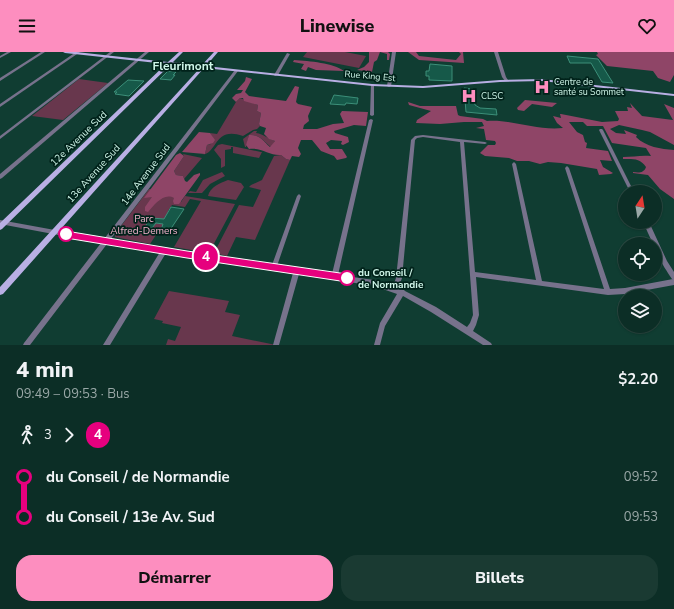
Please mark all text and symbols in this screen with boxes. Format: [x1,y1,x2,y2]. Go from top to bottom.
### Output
text: Linewise [300,14,374,38]
icon: menu [16,15,38,37]
icon: heart [636,15,658,37]
district label: Fleurimont [153,58,214,74]
street label: Rue King Est [344,68,397,84]
place label: Centre de santé su Sommet [554,76,625,98]
hospital icon: Centre de santé su Sommet [533,78,551,96]
hospital icon: CLSC [460,87,478,105]
place label: CLSC [481,90,503,102]
street label: 12e Avenue Sud [47,108,110,169]
street label: 13e Avenue Sud [64,141,124,206]
street label: 14e Avenue Sud [118,141,174,208]
north arrow [618,185,662,229]
map controls [618,185,662,333]
park label: Parc Alfred-Demers [110,212,178,238]
unlabelled marker [58,226,74,242]
button: locate [618,237,662,281]
line badge: 4 [193,244,219,270]
text: 4 [202,247,210,266]
place label: du Conseil / de Normandie [358,266,424,292]
marker: du Conseil / de Normandie [339,270,355,286]
button: layers [618,289,662,333]
text: 4 min [16,355,74,385]
text: $2.20 [618,369,658,389]
text: 09:49 – 09:53 · Bus [16,385,130,403]
icon: walk [16,424,38,446]
icon: forward [58,424,80,446]
text: 4 [94,425,102,444]
text: 3 [44,426,52,444]
text: du Conseil / de Normandie [46,467,230,487]
text: 09:52 [624,468,658,486]
text: du Conseil / 13e Av. Sud [46,507,215,527]
text: 09:53 [624,508,658,526]
button: Démarrer [16,555,333,601]
button: Billets [341,555,658,601]

